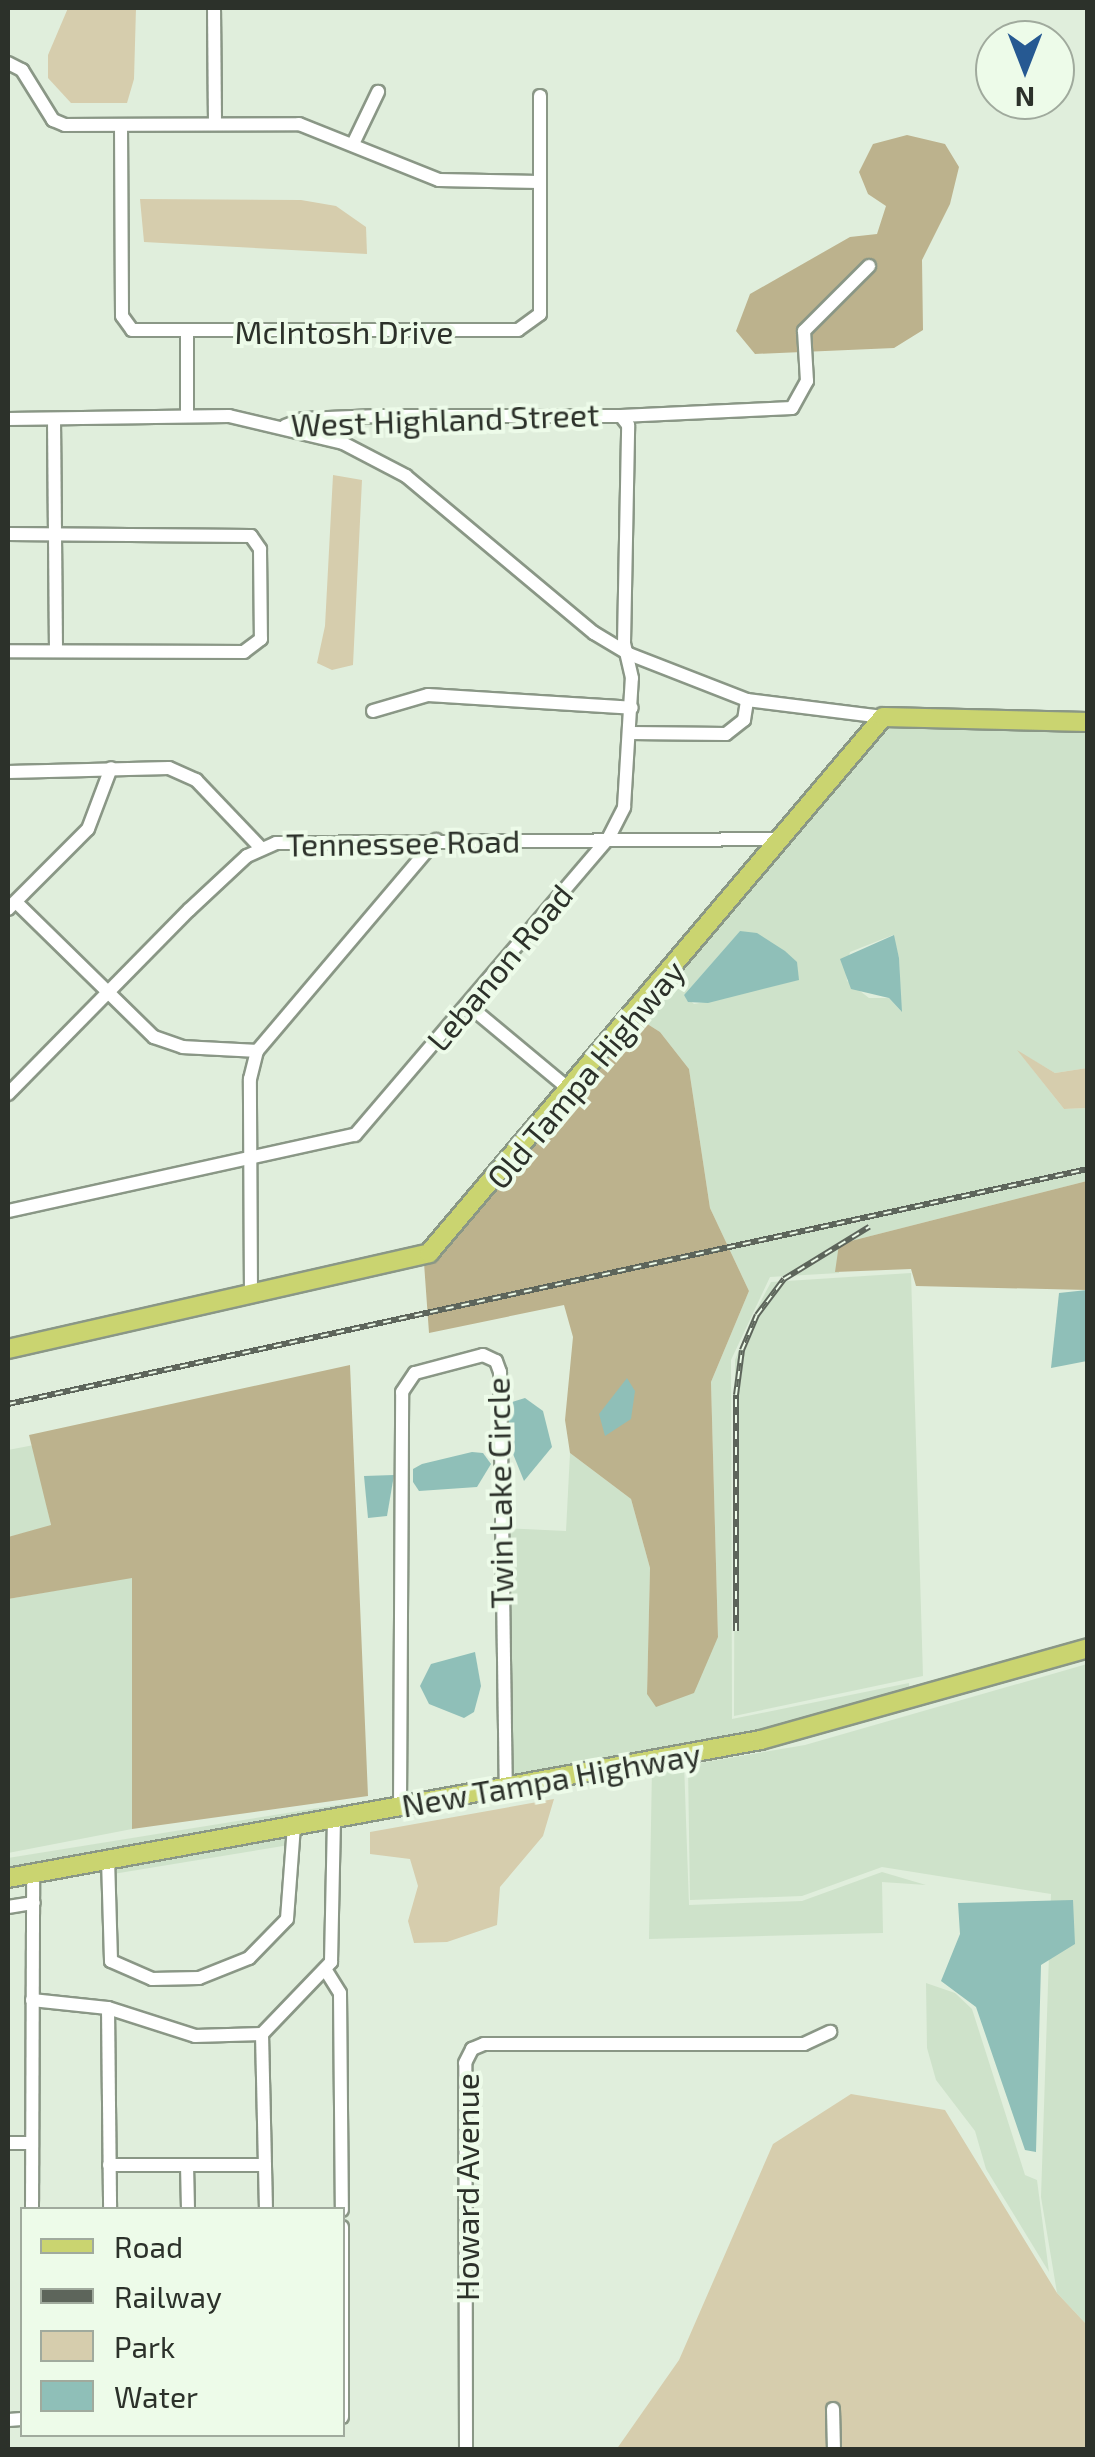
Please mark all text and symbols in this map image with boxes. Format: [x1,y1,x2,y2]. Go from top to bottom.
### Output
north arrow [975,20,1075,120]
text: N [1015,81,1035,115]
street label: McIntosh Drive [234,312,454,350]
street label: West Highland Street [290,394,600,444]
street label: Tennessee Road [286,821,520,863]
street label: Lebanon Road [418,876,580,1058]
street label: Old Tampa Highway [478,952,692,1196]
street label: Twin Lake Circle [478,1377,520,1609]
street label: New Tampa Highway [398,1734,704,1824]
street label: Howard Avenue [447,2073,485,2301]
legend [20,2207,345,2437]
text: Road [114,2228,183,2264]
text: Railway [114,2278,222,2314]
text: Park [114,2328,175,2364]
text: Water [114,2378,198,2414]

